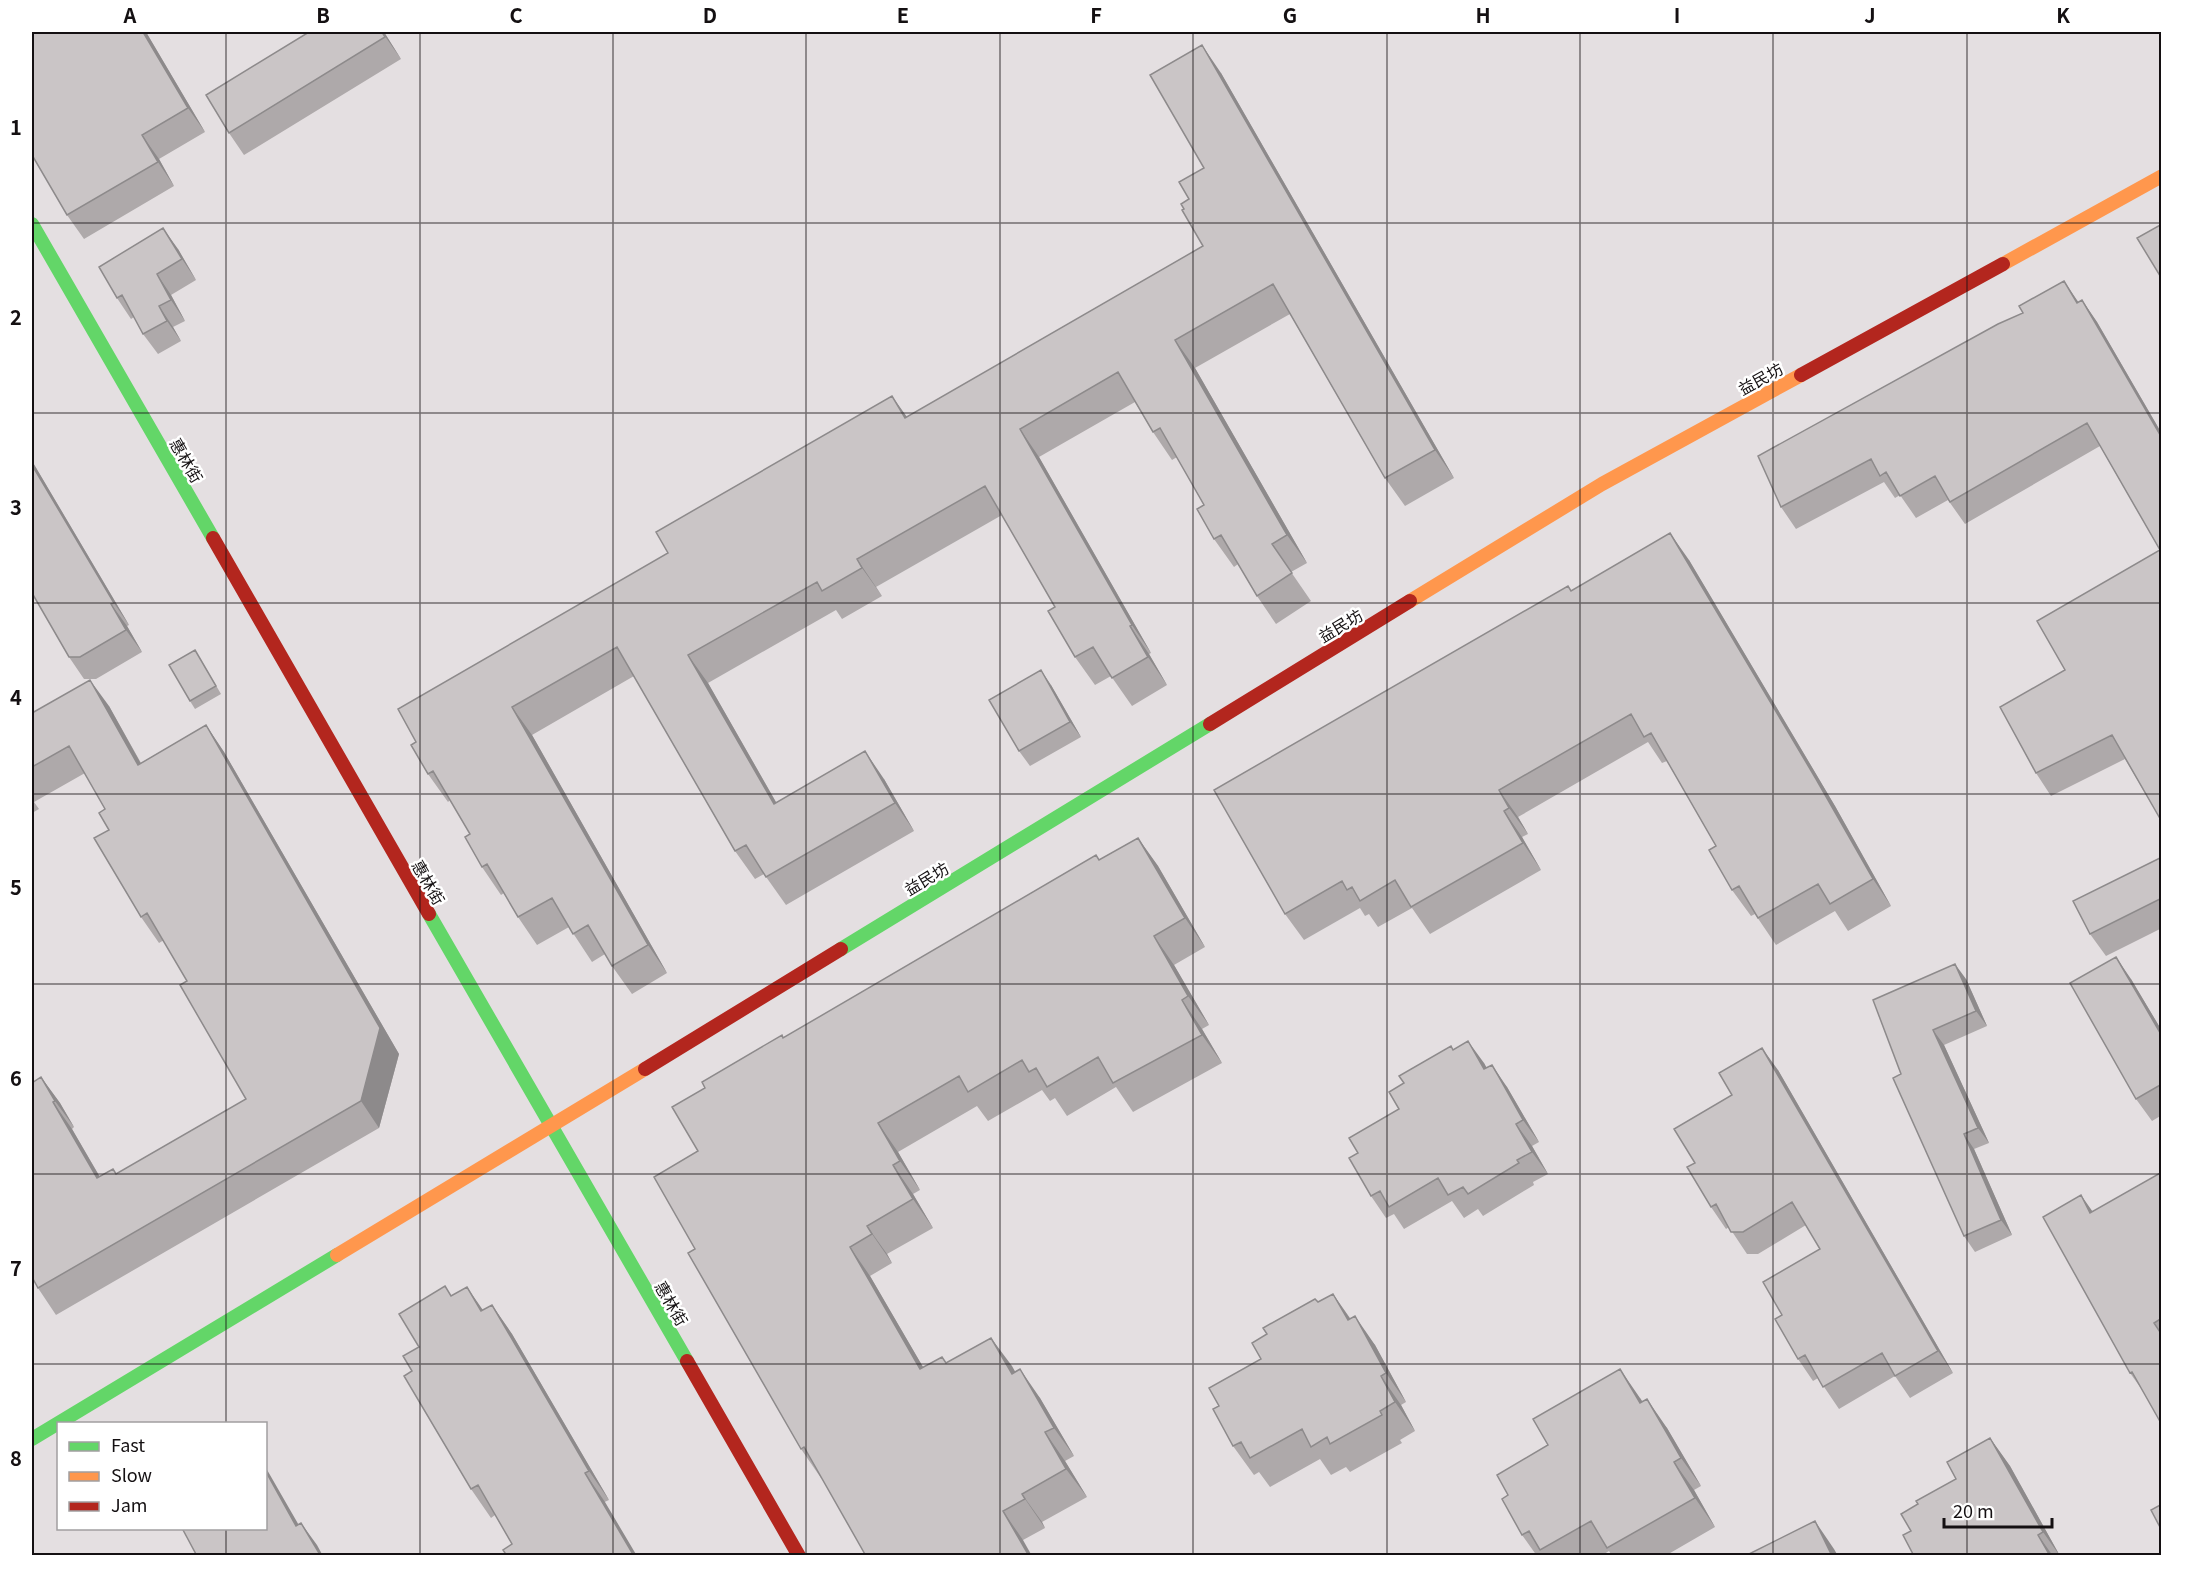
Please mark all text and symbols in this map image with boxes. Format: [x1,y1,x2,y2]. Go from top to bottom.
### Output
text: A [123,0,137,29]
text: B [316,0,330,29]
text: C [509,0,523,29]
text: D [703,0,717,29]
text: E [897,0,909,29]
text: F [1090,0,1102,29]
text: G [1283,0,1297,29]
text: H [1475,0,1491,29]
text: I [1674,0,1680,29]
text: J [1864,0,1876,29]
text: K [2056,0,2070,29]
text: 1 [10,112,22,141]
text: 2 [10,302,22,331]
street label: 益民坊 [1733,356,1787,400]
street label: 惠林街 [165,433,209,487]
text: 3 [10,492,22,521]
street label: 益民坊 [1313,602,1367,648]
text: 4 [10,682,22,711]
street label: 惠林街 [407,855,451,909]
street label: 益民坊 [899,855,953,901]
text: 5 [10,872,22,901]
text: 6 [10,1063,22,1092]
text: 7 [10,1253,22,1282]
street label: 惠林街 [650,1276,694,1330]
legend [57,1422,267,1530]
text: Fast [111,1431,145,1457]
text: 8 [10,1443,22,1472]
text: Slow [111,1461,152,1487]
text: Jam [111,1491,147,1517]
scale bar [1944,1491,2052,1529]
text: 20 m [1953,1497,1994,1523]

